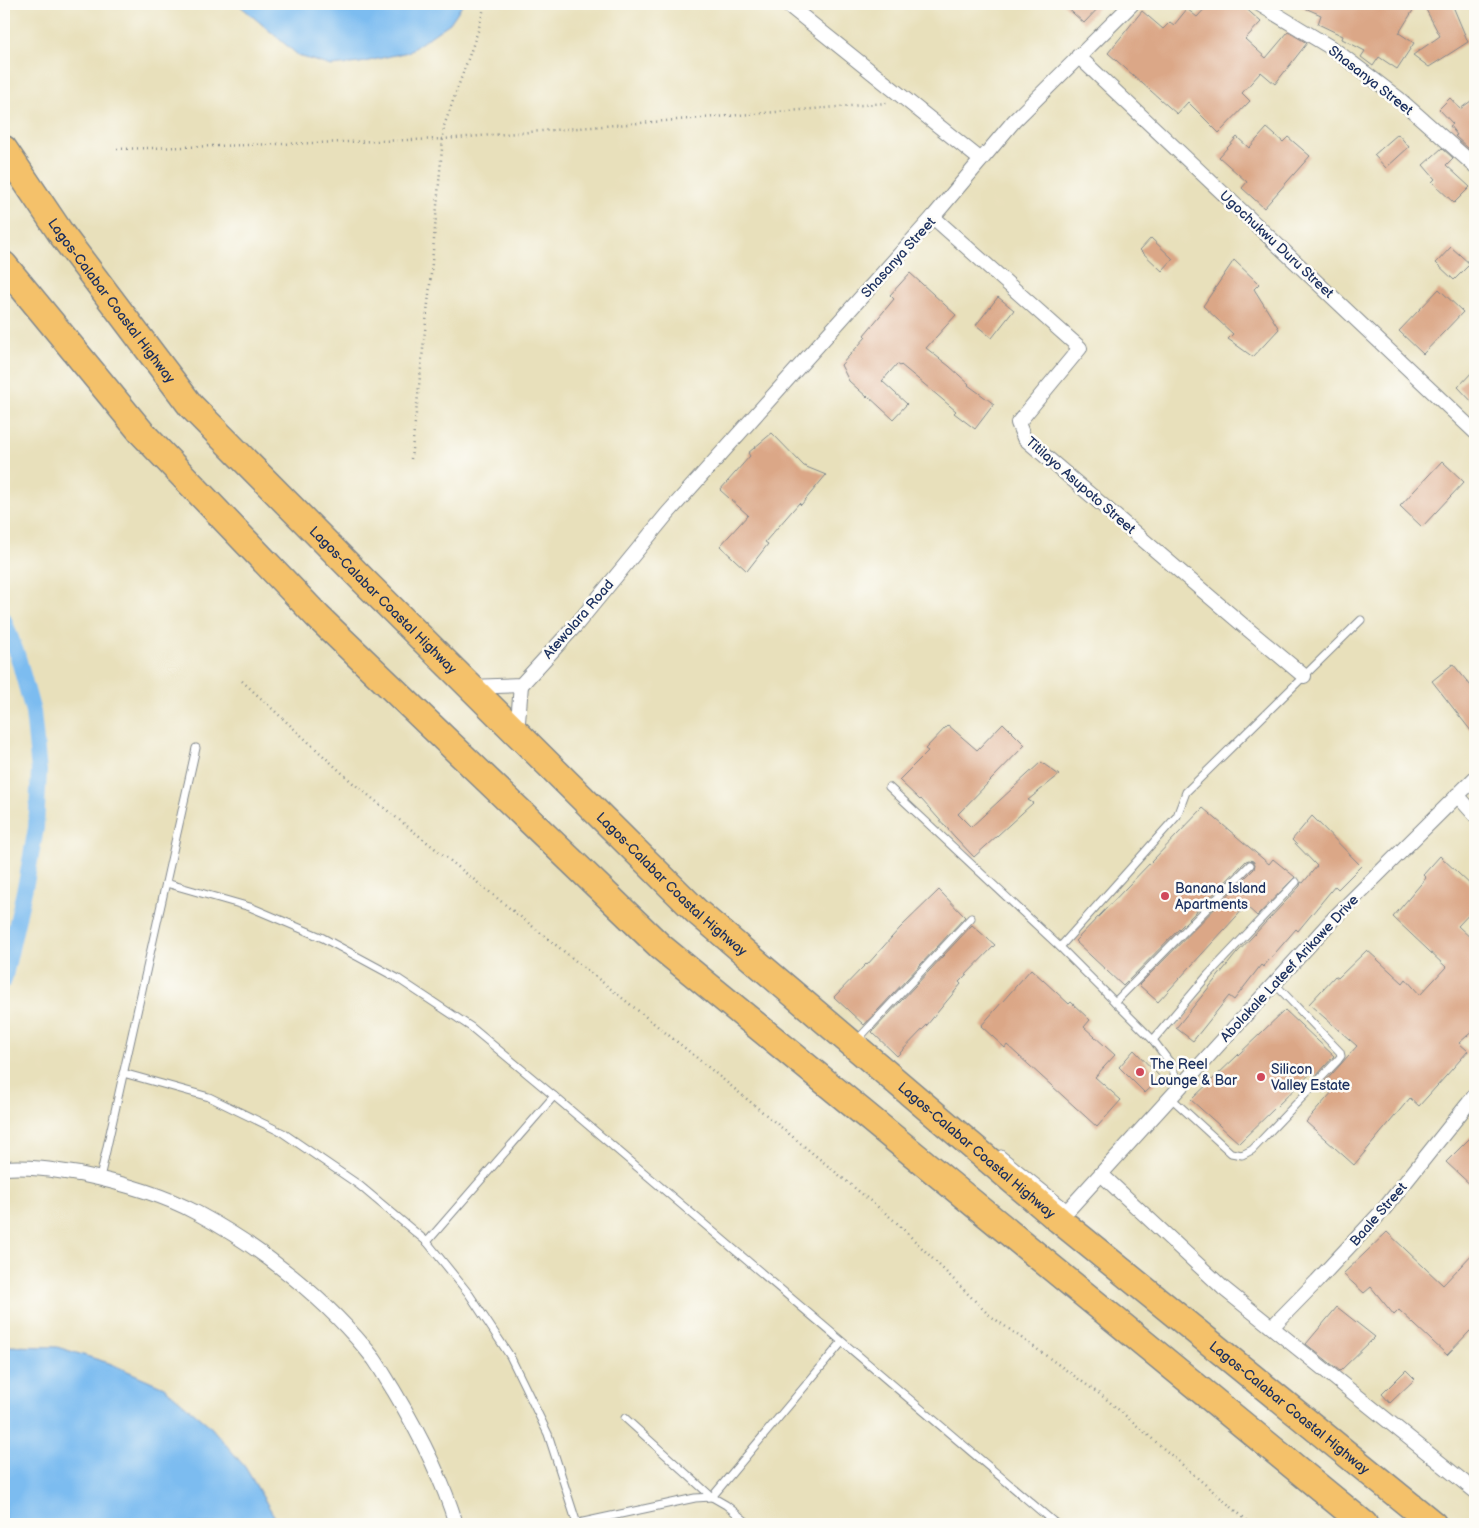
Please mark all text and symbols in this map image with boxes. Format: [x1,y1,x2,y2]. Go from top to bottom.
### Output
street label: Shasanya Street [1325,42,1417,119]
street label: Ugochukwu Duru Street [1216,187,1338,302]
street label: Shasanya Street [858,213,940,301]
street label: Lagos-Calabar Coastal Highway [44,215,179,387]
street label: Titilayo Asupoto Street [1022,433,1140,538]
street label: Lagos-Calabar Coastal Highway [306,523,461,678]
street label: Atewolara Road [539,576,617,662]
street label: Lagos-Calabar Coastal Highway [593,809,751,960]
place label: Banana Island Apartments [1175,880,1266,913]
marker: Banana Island Apartments [1159,890,1171,902]
street label: Abolakale Lateef Arikawe Drive [1217,891,1362,1045]
place label: The Reel Lounge & Bar [1150,1056,1238,1089]
place label: Silicon Valley Estate [1271,1061,1350,1094]
marker: The Reel Lounge & Bar [1134,1066,1146,1078]
marker: Silicon Valley Estate [1255,1071,1267,1083]
street label: Lagos-Calabar Coastal Highway [894,1079,1059,1223]
street label: Baale Street [1346,1179,1411,1250]
street label: Lagos-Calabar Coastal Highway [1206,1338,1373,1478]

